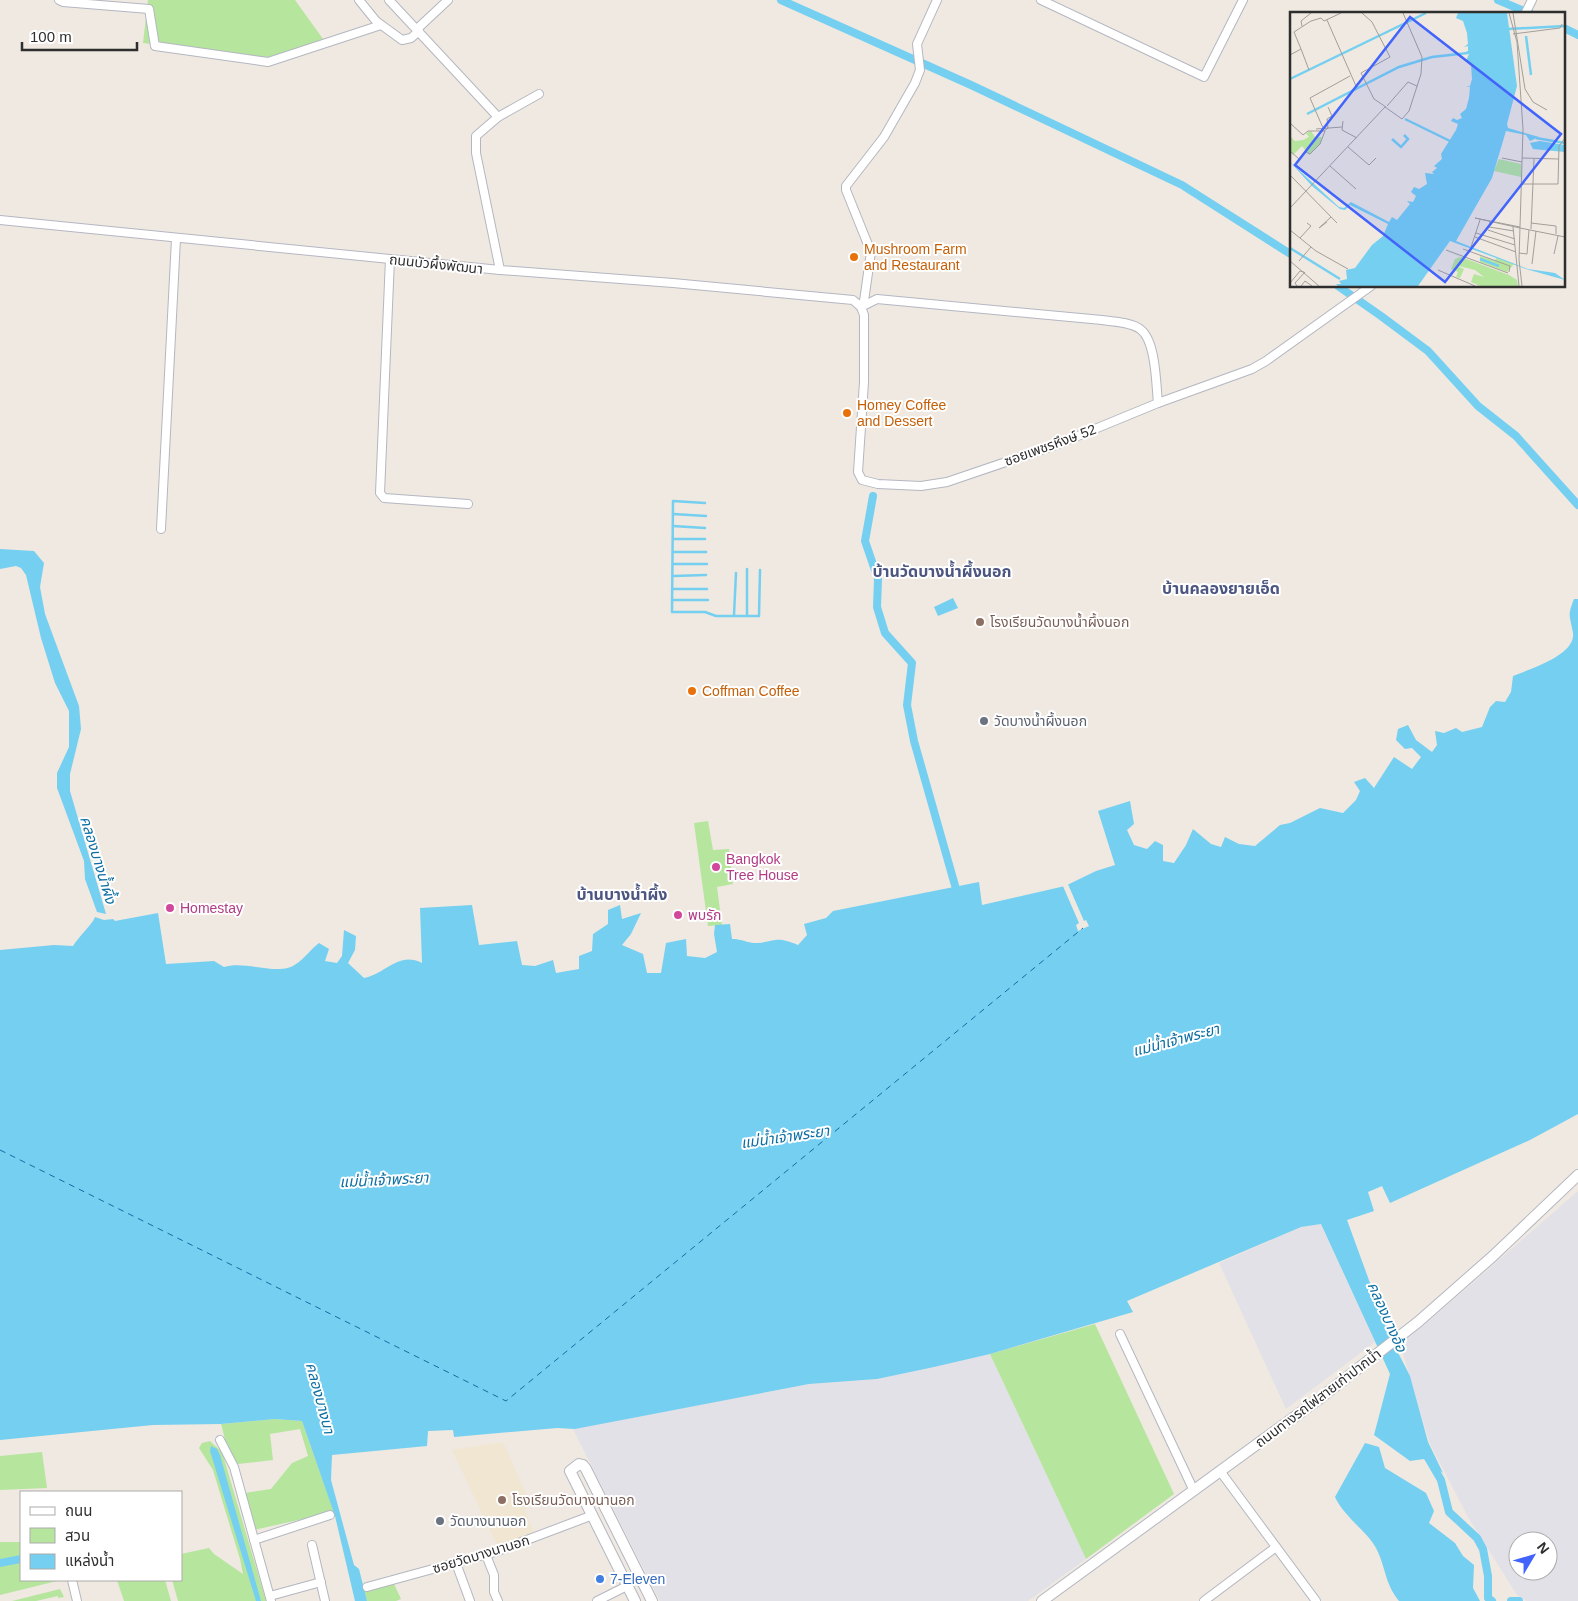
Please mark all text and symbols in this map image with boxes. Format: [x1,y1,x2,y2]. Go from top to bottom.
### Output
inset map [1290,12,1566,288]
scale bar [22,20,138,52]
text: 100 m [30,28,72,45]
place label: Mushroom Farm and Restaurant [864,241,967,273]
street label: ถนนบัวผึ้งพัฒนา [388,249,484,277]
marker: Mushroom Farm and Restaurant [848,251,860,263]
place label: Homey Coffee and Dessert [857,397,946,429]
marker: Homey Coffee and Dessert [841,407,853,419]
street label: ซอยเพชรหึงษ์ 52 [1002,421,1098,469]
district label: บ้านวัดบางน้ำผึ้งนอก [872,560,1012,580]
district label: บ้านคลองยายเอ็ด [1162,580,1280,597]
place label: โรงเรียนวัดบางน้ำผึ้งนอก [990,612,1129,630]
marker: โรงเรียนวัดบางน้ำผึ้งนอก [974,616,986,628]
place label: Coffman Coffee [702,683,800,699]
marker: Coffman Coffee [686,685,698,697]
place label: วัดบางน้ำผึ้งนอก [994,711,1087,729]
marker: วัดบางน้ำผึ้งนอก [978,715,990,727]
water label: คลองบางน้ำผึ้ง [77,813,122,907]
place label: Bangkok Tree House [726,851,799,883]
marker: Bangkok Tree House [710,861,722,873]
district label: บ้านบางน้ำผึ้ง [576,883,668,903]
place label: Homestay [180,900,243,916]
marker: Homestay [164,902,176,914]
place label: พบรัก [688,907,721,923]
marker: พบรัก [672,909,684,921]
water label: แม่น้ำเจ้าพระยา [1130,1018,1222,1059]
water label: แม่น้ำเจ้าพระยา [739,1120,831,1151]
water label: แม่น้ำเจ้าพระยา [339,1167,430,1190]
water label: คลองบางอ้อ [1364,1279,1411,1356]
street label: ถนนทางรถไฟสายเก่าปากน้ำ [1251,1344,1384,1450]
water label: คลองบางนา [303,1360,338,1436]
legend [20,1491,182,1581]
place label: โรงเรียนวัดบางนานอก [512,1492,635,1508]
marker: โรงเรียนวัดบางนานอก [496,1494,508,1506]
text: ถนน [65,1502,92,1519]
place label: วัดบางนานอก [450,1513,526,1529]
marker: วัดบางนานอก [434,1515,446,1527]
text: สวน [65,1527,90,1544]
north arrow [1508,1531,1558,1581]
street label: ซอยวัดบางนานอก [431,1532,531,1576]
text: N [1534,1539,1553,1557]
text: แหล่งน้ำ [65,1550,114,1569]
place label: 7-Eleven [610,1571,665,1587]
marker: 7-Eleven [594,1573,606,1585]

